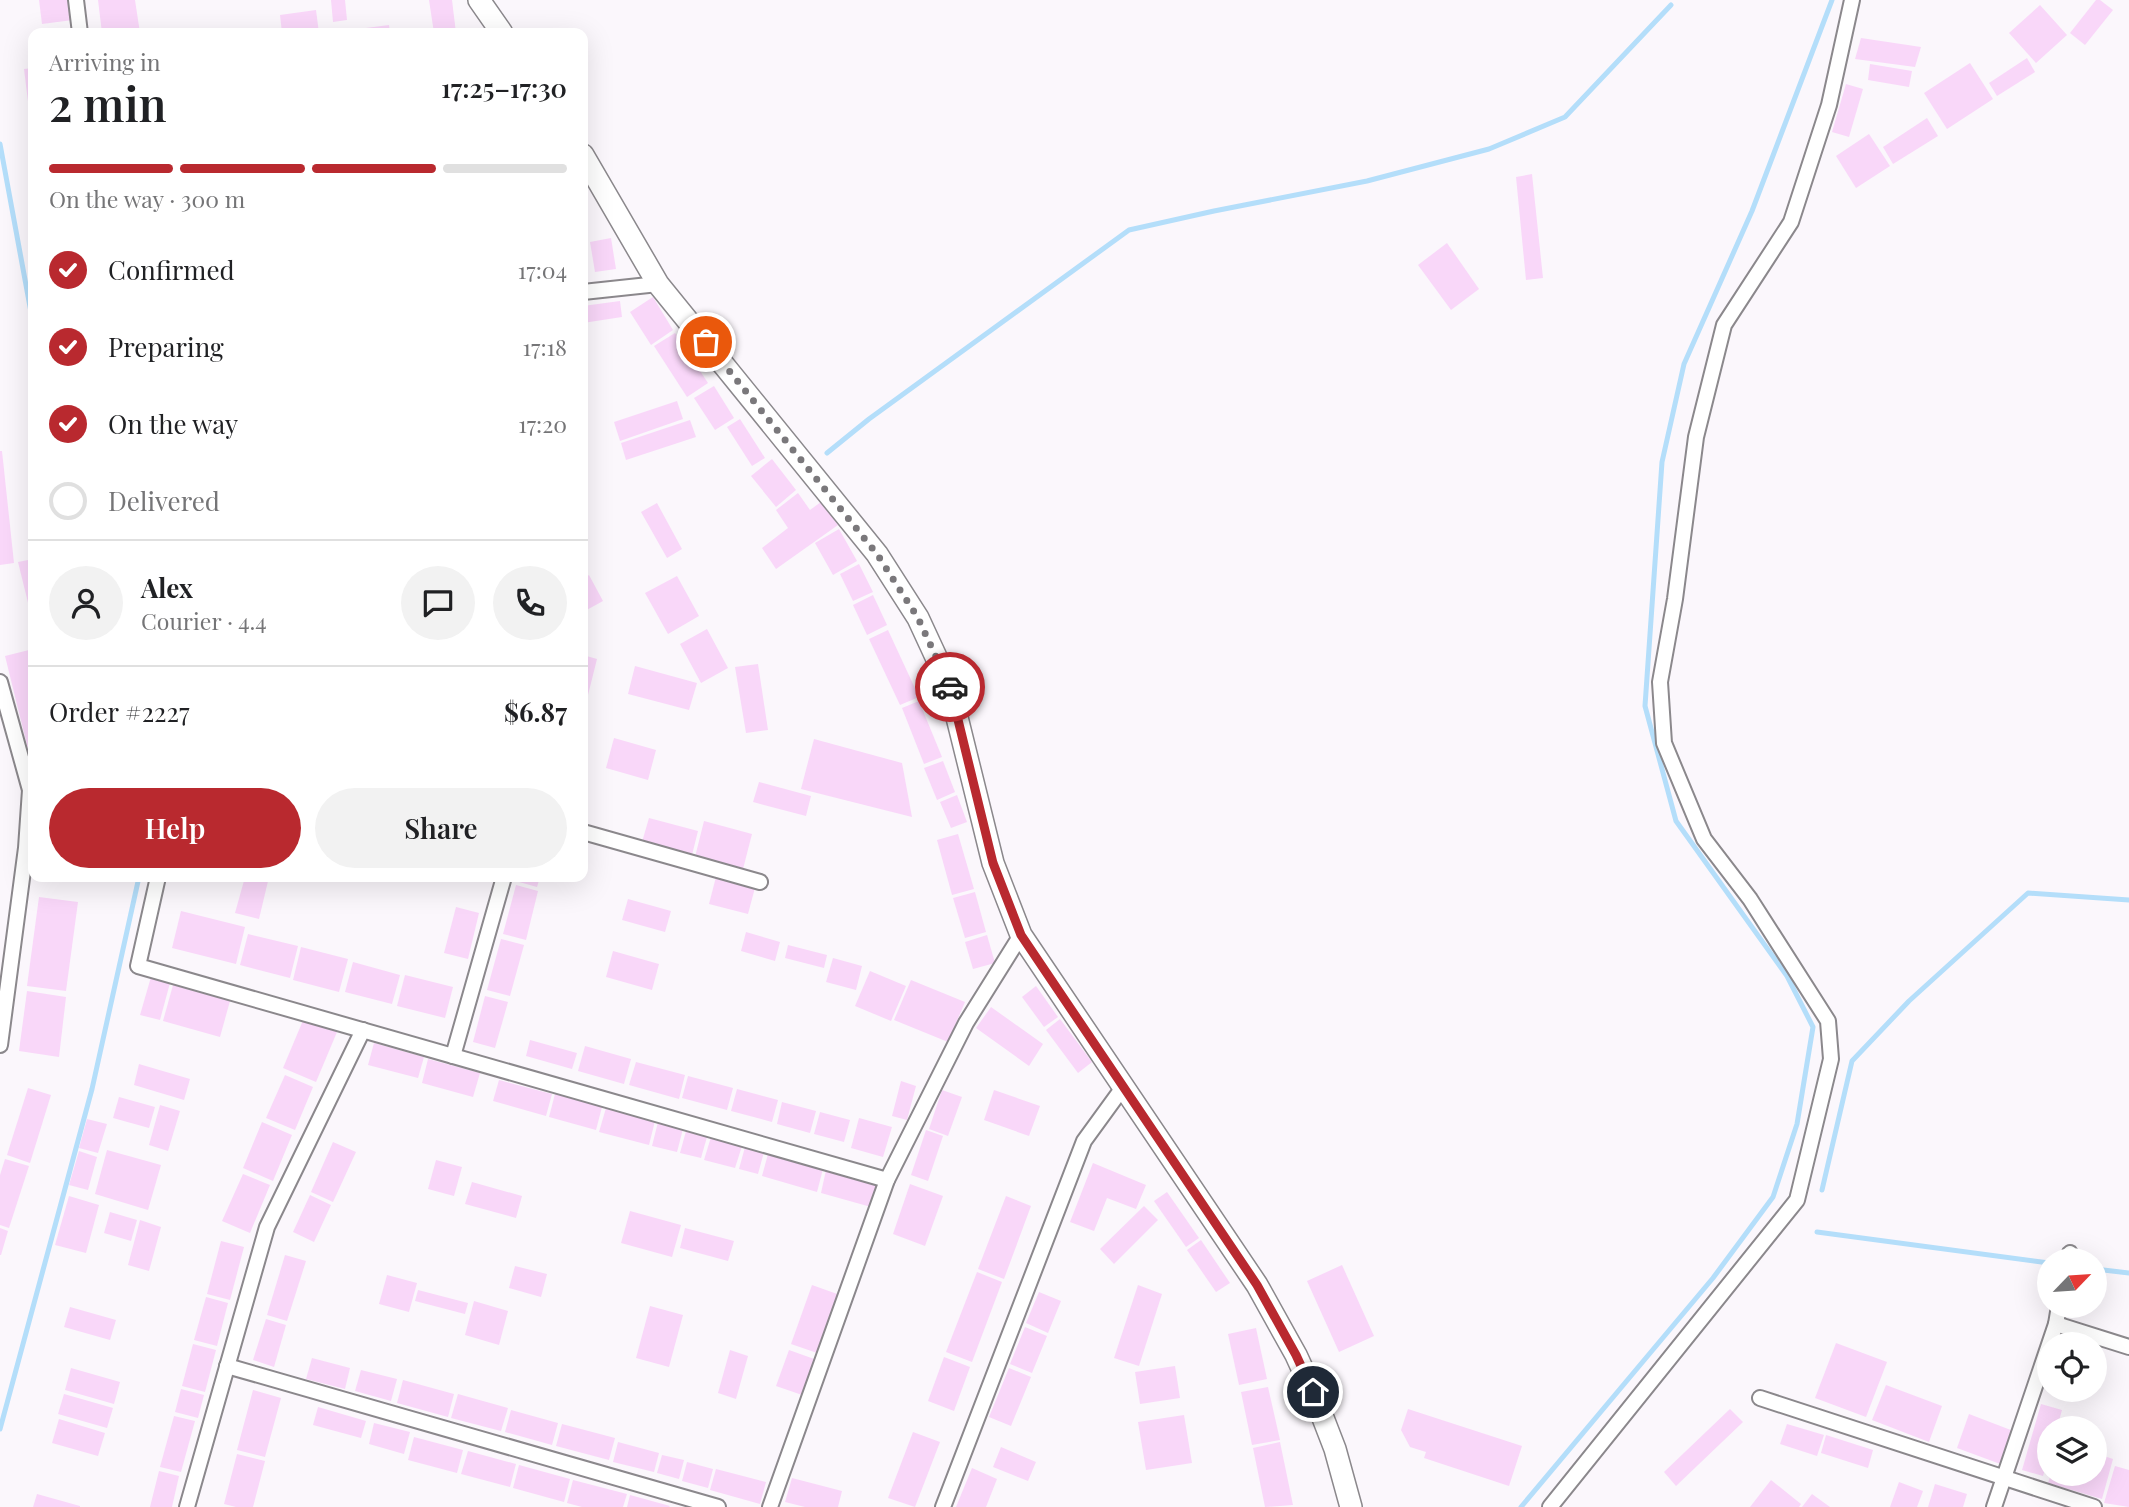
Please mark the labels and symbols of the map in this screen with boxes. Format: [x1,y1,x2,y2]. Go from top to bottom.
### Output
pin [676,312,736,372]
courier [915,652,985,722]
north arrow [2037,1248,2107,1318]
pin [1283,1362,1343,1422]

